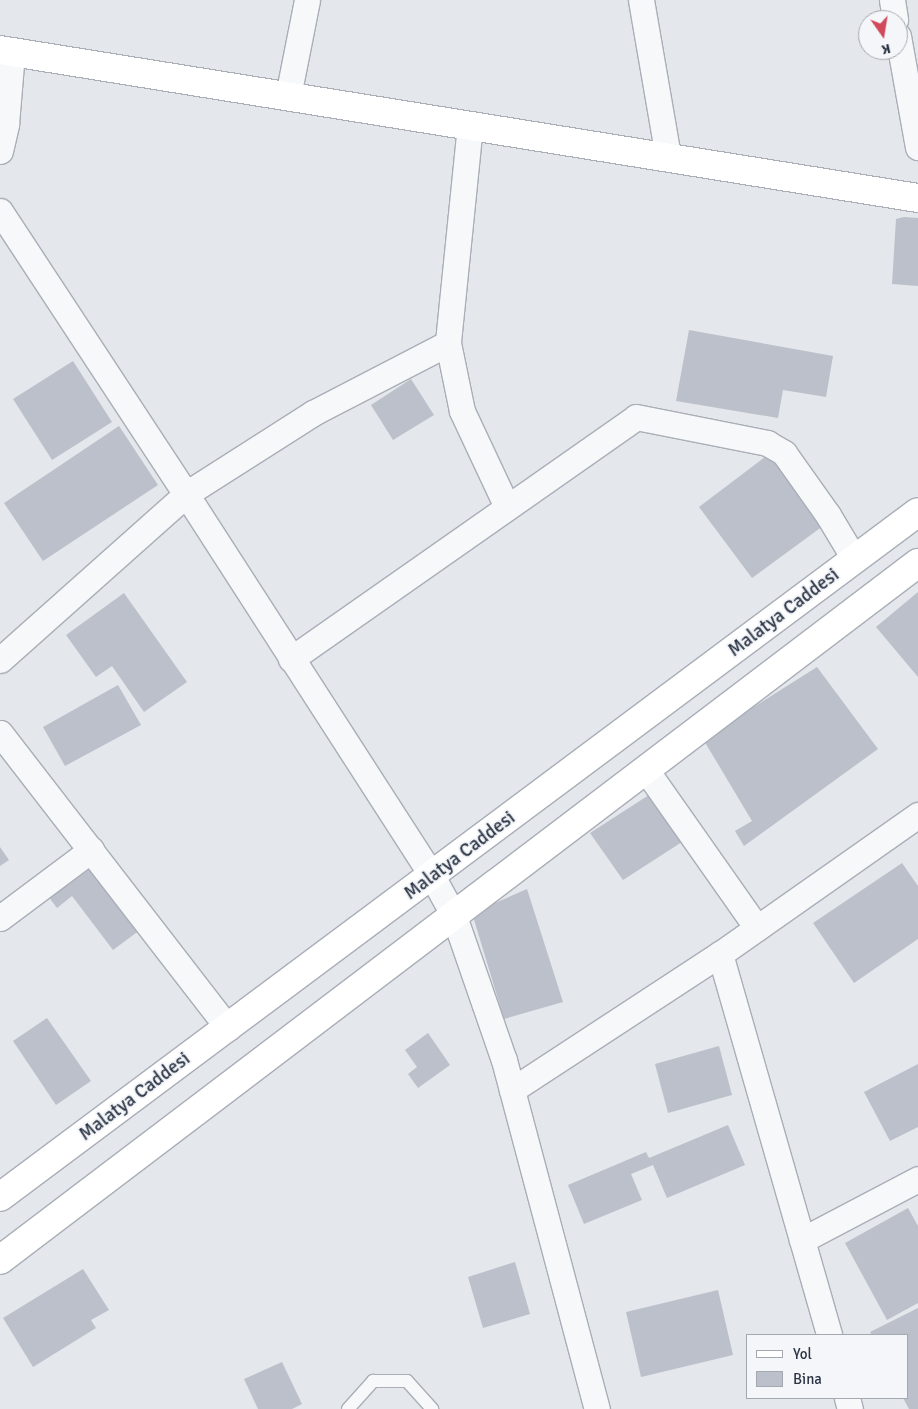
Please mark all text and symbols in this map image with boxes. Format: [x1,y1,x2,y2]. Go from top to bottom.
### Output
north arrow [858,10,908,60]
text: K [880,40,892,58]
street label: Malatya Caddesi [724,564,844,662]
street label: Malatya Caddesi [400,807,520,905]
street label: Malatya Caddesi [75,1048,195,1146]
legend [746,1334,908,1399]
text: Yol [793,1345,812,1363]
text: Bina [793,1370,822,1388]

